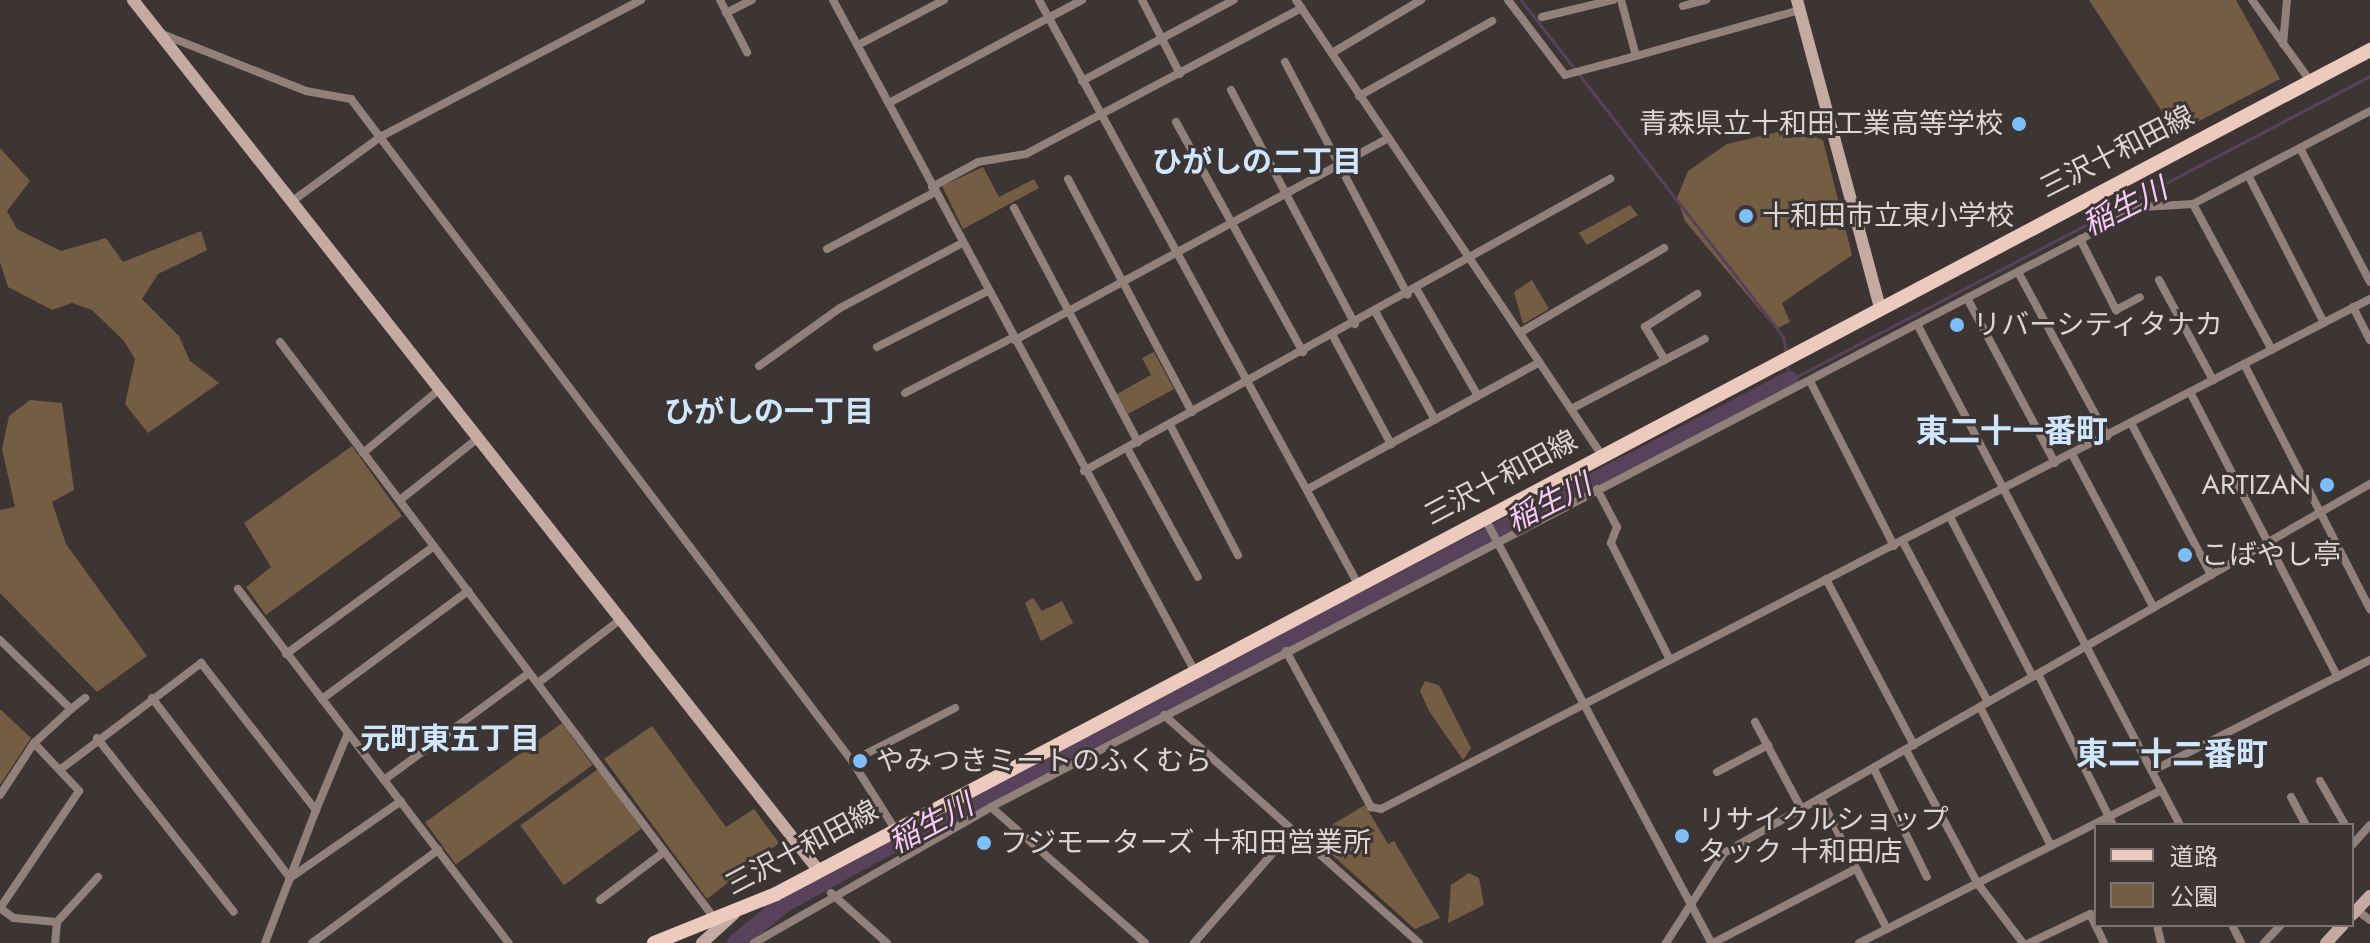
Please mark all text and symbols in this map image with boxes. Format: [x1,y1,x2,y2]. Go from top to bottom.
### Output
street label: 三沢十和田線 [2035,99,2199,205]
place label: 青森県立十和田工業高等学校 [1639,107,2003,141]
marker: 青森県立十和田工業高等学校 [2010,115,2028,133]
district label: ひがしの二丁目 [1152,144,1362,180]
water label: 稲生川 [2077,171,2173,243]
place label: 十和田市立東小学校 [1762,199,2014,233]
marker: 十和田市立東小学校 [1737,207,1755,225]
place label: リバーシティタナカ [1973,308,2225,342]
marker: リバーシティタナカ [1948,316,1966,334]
district label: ひがしの一丁目 [664,394,874,430]
district label: 東二十一番町 [1916,412,2108,450]
street label: 三沢十和田線 [1419,424,1583,532]
water label: 稲生川 [1501,467,1597,539]
place label: ARTIZAN [2202,468,2311,502]
marker: ARTIZAN [2318,476,2336,494]
place label: こばやし亭 [2201,538,2341,572]
marker: こばやし亭 [2176,546,2194,564]
district label: 元町東五丁目 [360,721,540,757]
district label: 東二十二番町 [2076,735,2268,773]
place label: やみつきミートのふくむら [876,744,1212,778]
marker: やみつきミートのふくむら [851,752,869,770]
water label: 稲生川 [883,787,979,861]
street label: 三沢十和田線 [720,794,884,902]
place label: リサイクルショップ タック 十和田店 [1698,803,1950,869]
legend [2094,823,2354,927]
place label: フジモーターズ 十和田営業所 [1000,826,1372,860]
marker: リサイクルショップ タック 十和田店 [1673,827,1691,845]
marker: フジモーターズ 十和田営業所 [975,834,993,852]
text: 道路 [2170,839,2218,874]
text: 公園 [2170,879,2218,914]

